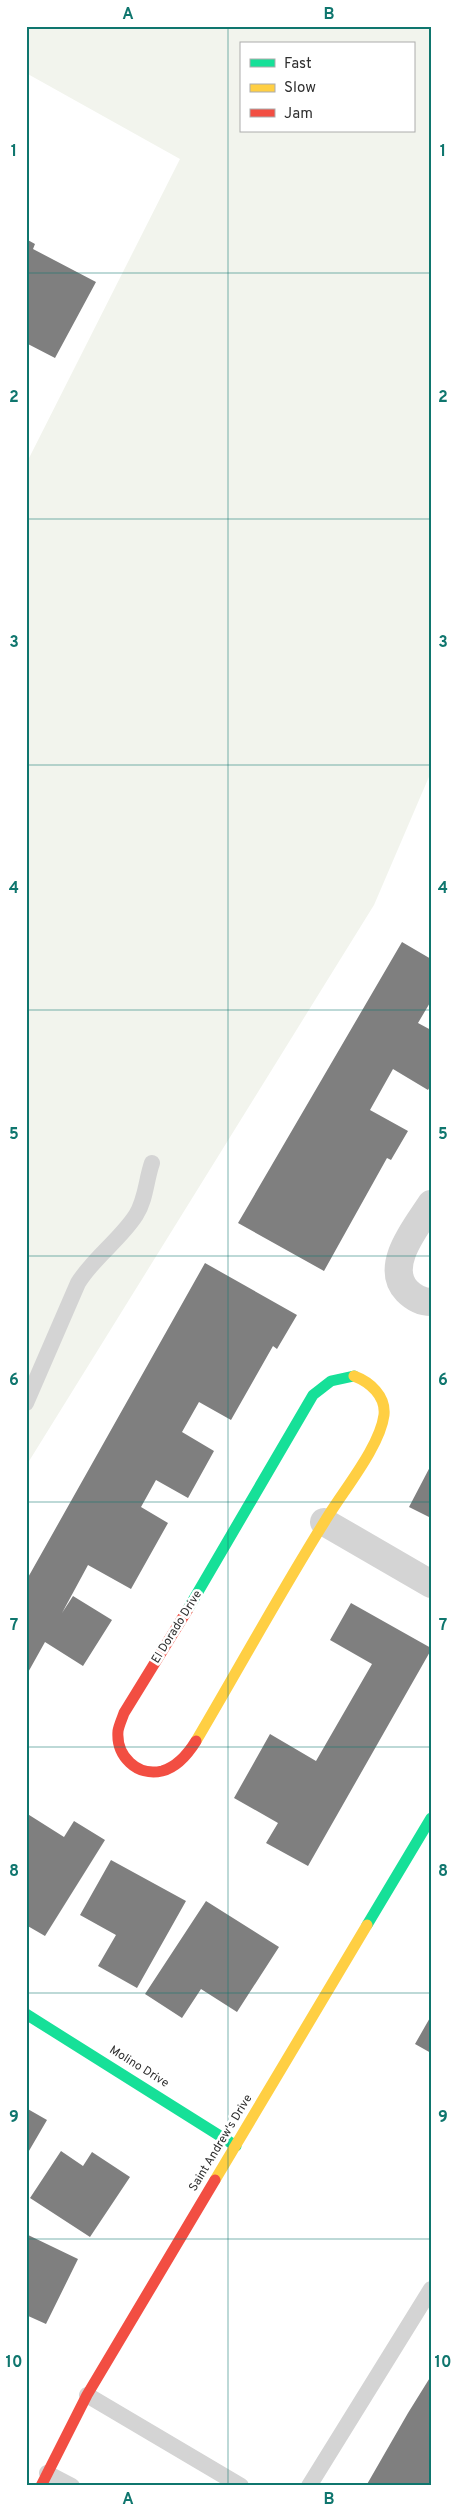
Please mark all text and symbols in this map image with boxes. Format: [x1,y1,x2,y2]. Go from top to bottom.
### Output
text: A [122,5,134,25]
text: B [323,5,335,25]
legend [240,42,414,132]
text: Fast [284,55,312,74]
text: Slow [284,79,316,98]
text: Jam [284,105,313,124]
text: 1 [11,142,17,162]
text: 1 [440,142,446,162]
text: 2 [9,388,19,408]
text: 2 [438,388,448,408]
text: 3 [9,633,19,653]
text: 3 [438,633,448,653]
text: 4 [9,879,19,899]
text: 4 [438,879,448,899]
text: 5 [9,1125,19,1145]
text: 5 [438,1125,448,1145]
text: 6 [9,1371,19,1391]
text: 6 [438,1371,448,1391]
street label: El Dorado Drive [148,1587,206,1667]
text: 7 [10,1616,18,1636]
text: 7 [439,1616,447,1636]
text: 8 [9,1862,19,1882]
text: 8 [438,1862,448,1882]
street label: Molino Drive [106,2042,172,2092]
street label: Saint Andrew's Drive [186,2091,256,2195]
text: 9 [9,2108,19,2128]
text: 9 [438,2108,448,2128]
text: 10 [6,2353,22,2373]
text: 10 [435,2353,451,2373]
text: A [122,2490,134,2510]
text: B [323,2490,335,2510]

